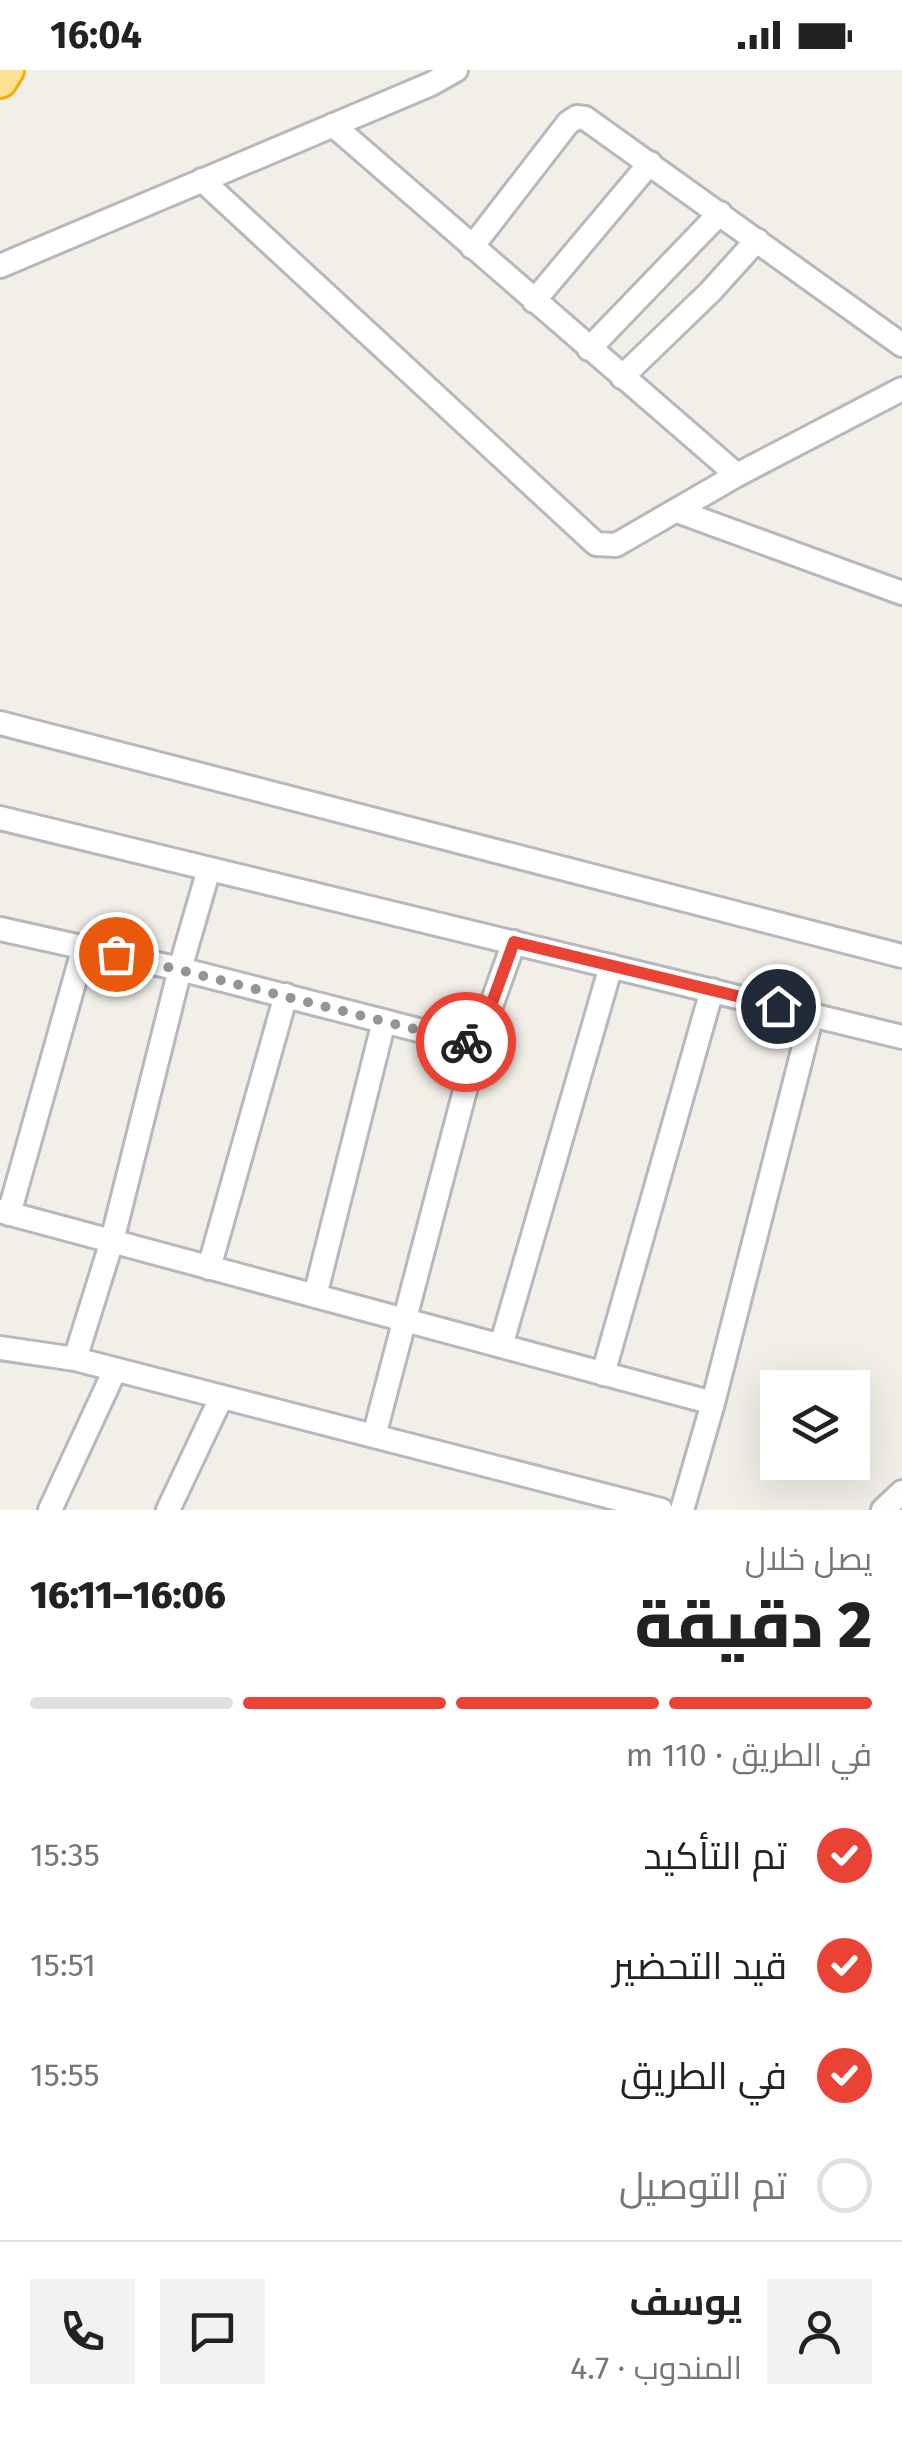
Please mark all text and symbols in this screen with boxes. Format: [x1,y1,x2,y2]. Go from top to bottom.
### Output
text: 16:04 [50,12,142,58]
pin [74,912,159,997]
icon: bag [89,927,144,982]
pin [736,964,821,1049]
icon: home [751,979,806,1034]
courier [416,992,516,1092]
icon: bike [439,1015,494,1070]
map controls [760,1370,870,1480]
button: layers [760,1370,870,1480]
text: يصل خلال [745,1540,872,1578]
text: 16:06–16:11 [30,1572,226,1618]
text: 2 دقيقة [634,1586,872,1664]
text: في الطريق · 110 m [626,1736,872,1774]
icon: check [817,1828,872,1883]
text: تم التأكيد [643,1833,787,1879]
text: 15:35 [30,1836,100,1874]
icon: check [817,1938,872,1993]
text: قيد التحضير [613,1943,787,1989]
text: 15:51 [30,1946,96,1984]
icon: check [817,2048,872,2103]
text: في الطريق [620,2053,787,2099]
text: 15:55 [30,2056,100,2094]
text: تم التوصيل [619,2163,787,2209]
button: phone [30,2279,135,2384]
button: chat [160,2279,265,2384]
text: يوسف [629,2279,742,2325]
button: person [767,2279,872,2384]
text: المندوب · 4.7 [570,2349,742,2387]

